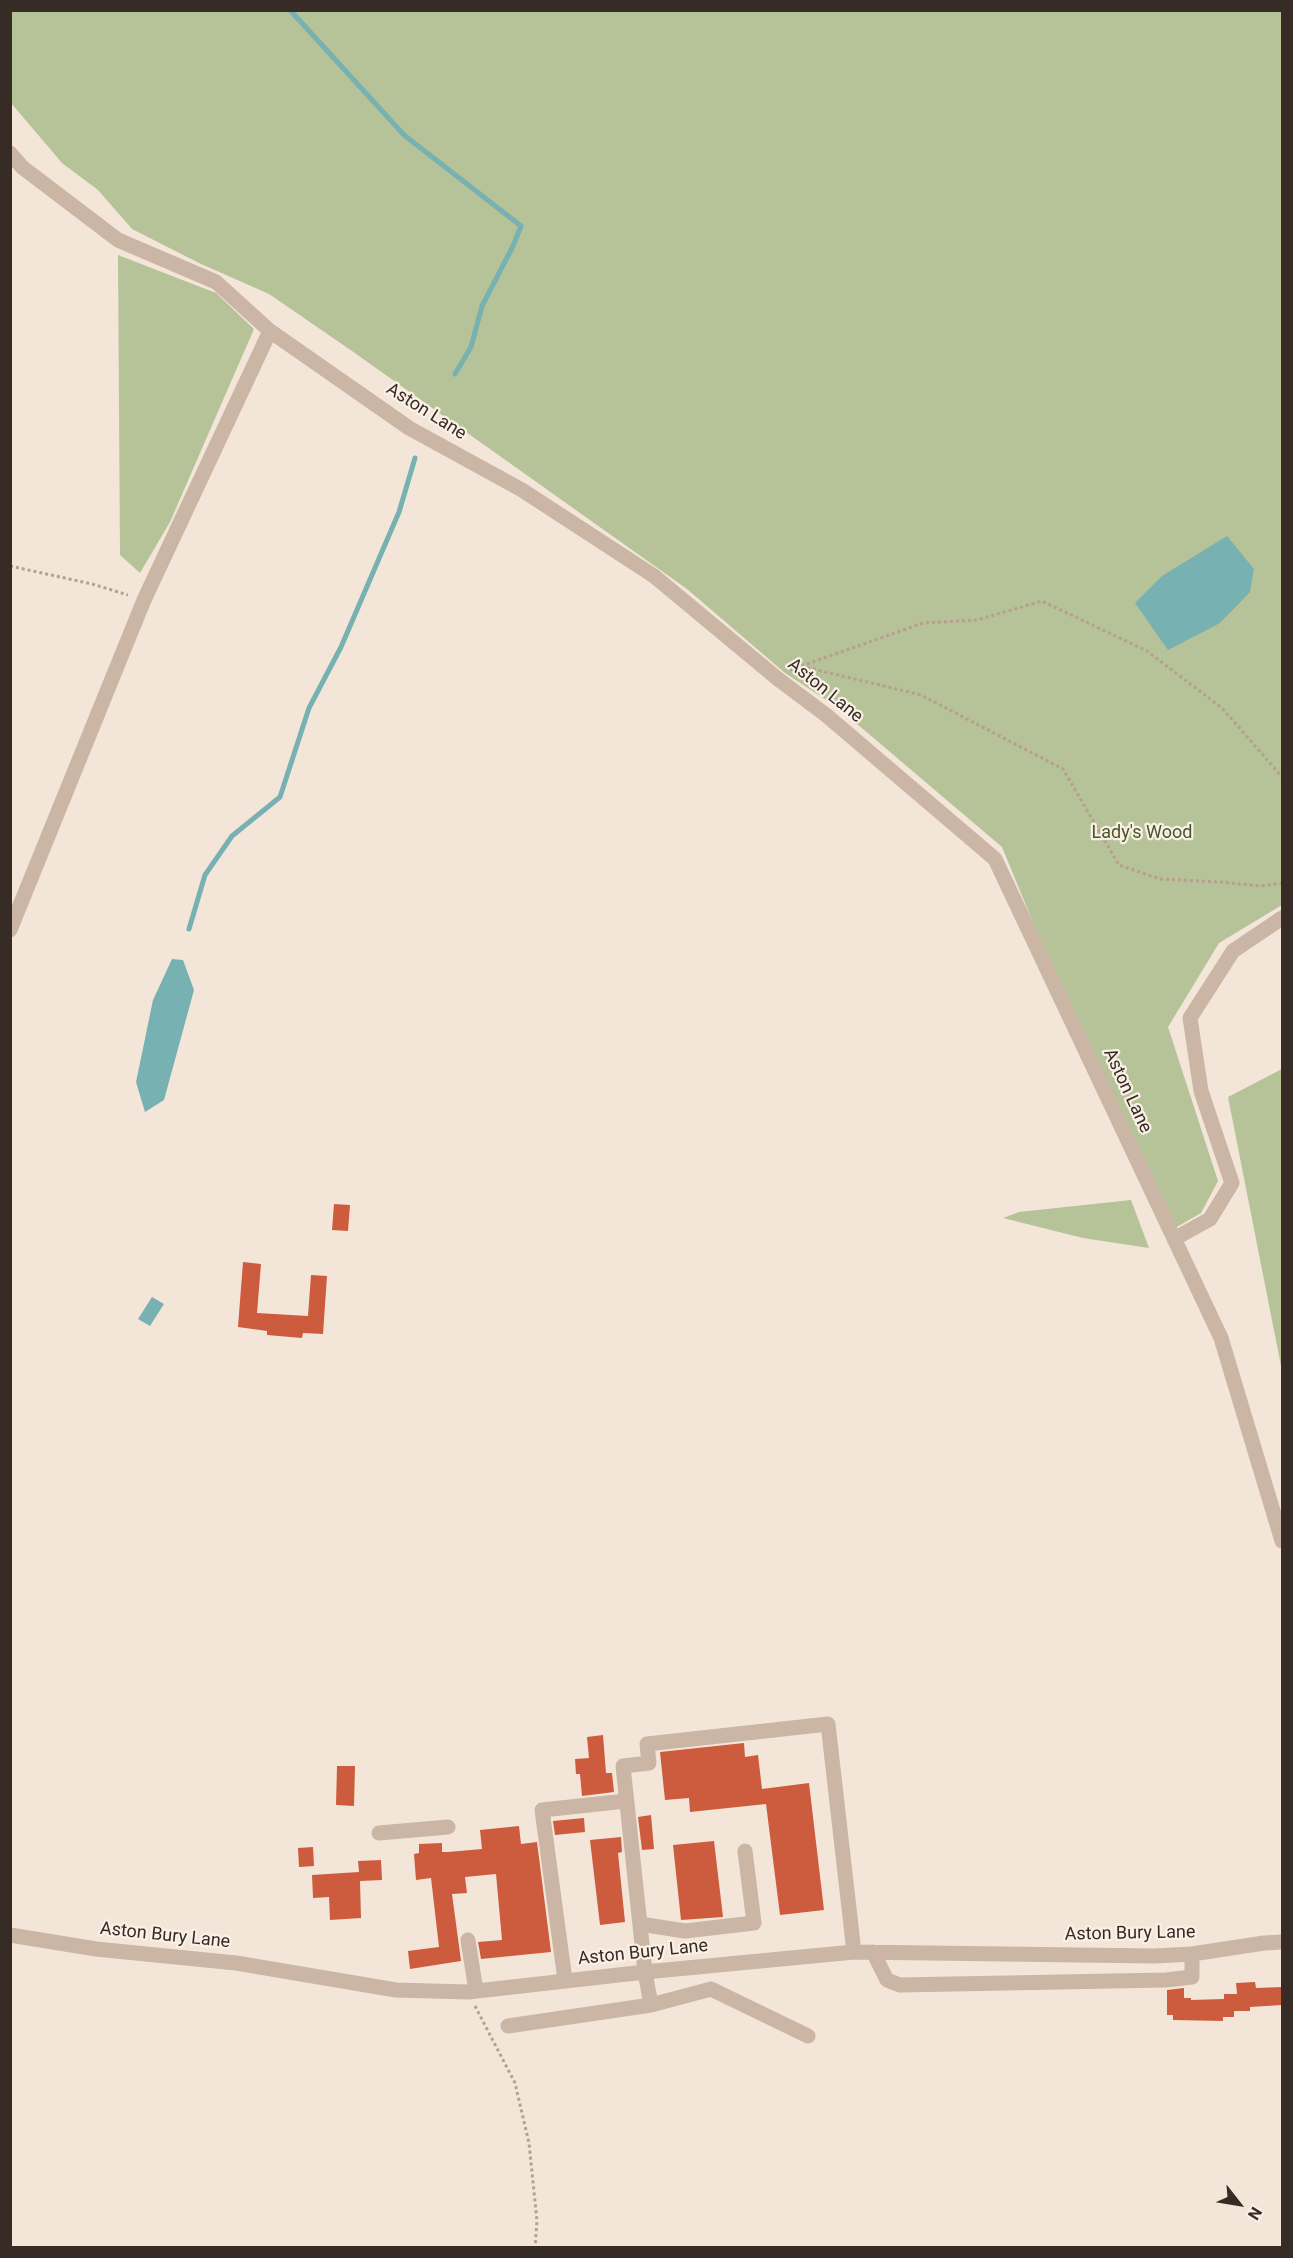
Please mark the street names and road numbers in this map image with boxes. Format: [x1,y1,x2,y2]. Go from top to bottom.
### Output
street label: Aston Lane [382,379,470,445]
street label: Aston Lane [783,654,867,728]
street label: Aston Lane [1098,1045,1156,1137]
street label: Aston Bury Lane [99,1918,231,1954]
street label: Aston Bury Lane [1064,1922,1196,1946]
street label: Aston Bury Lane [577,1935,709,1971]

